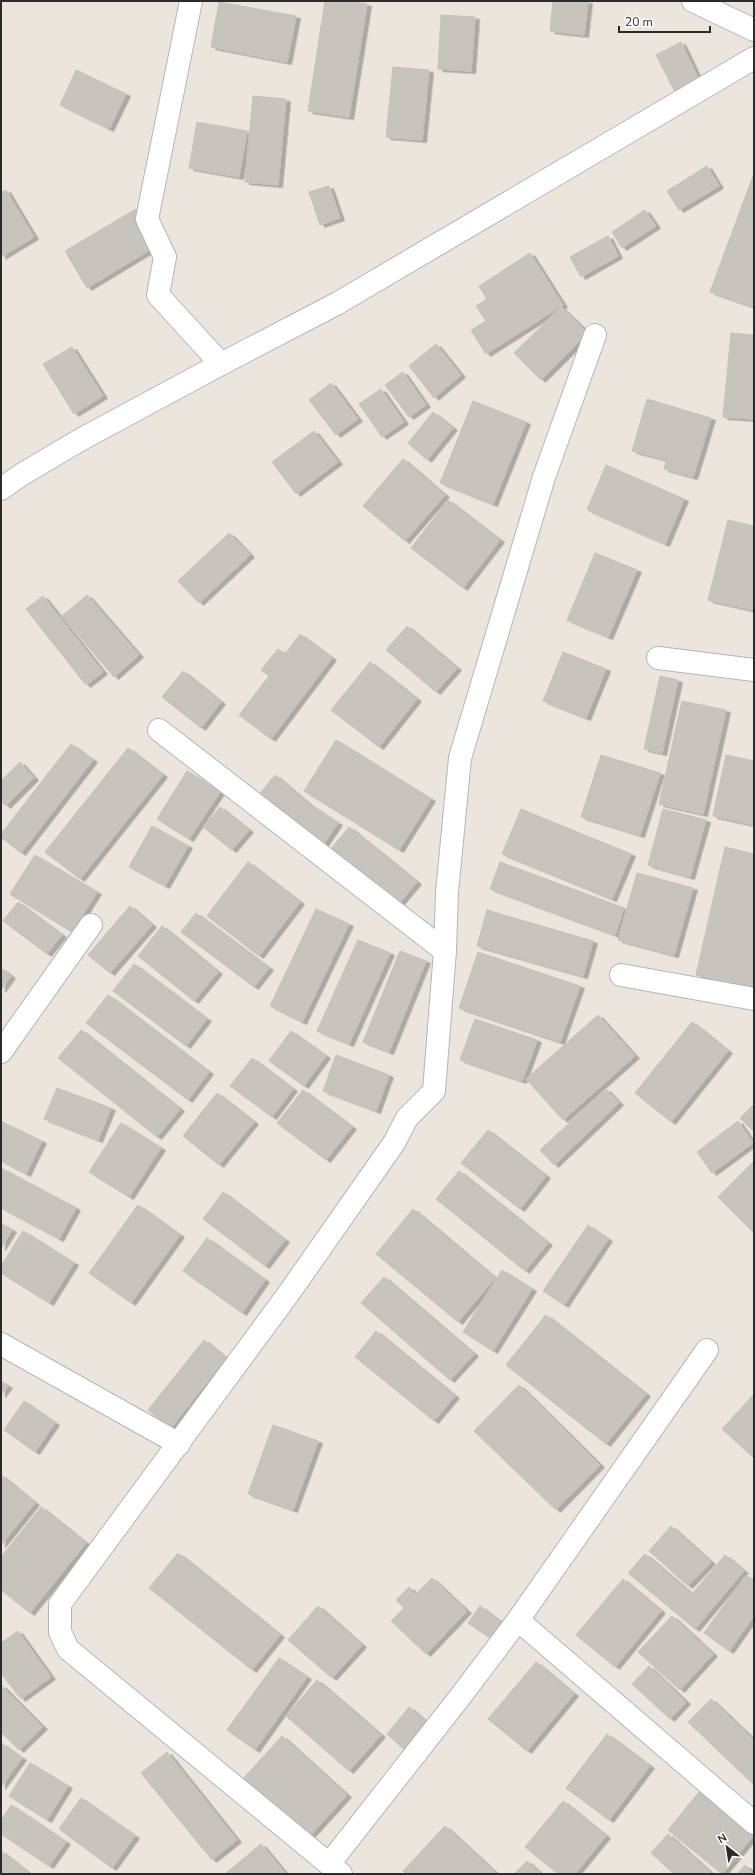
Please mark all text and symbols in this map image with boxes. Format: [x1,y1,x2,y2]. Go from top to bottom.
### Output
scale bar [619,8,710,34]
text: 20 m [625,14,653,30]
north arrow [707,1827,747,1867]
text: N [715,1830,730,1847]

